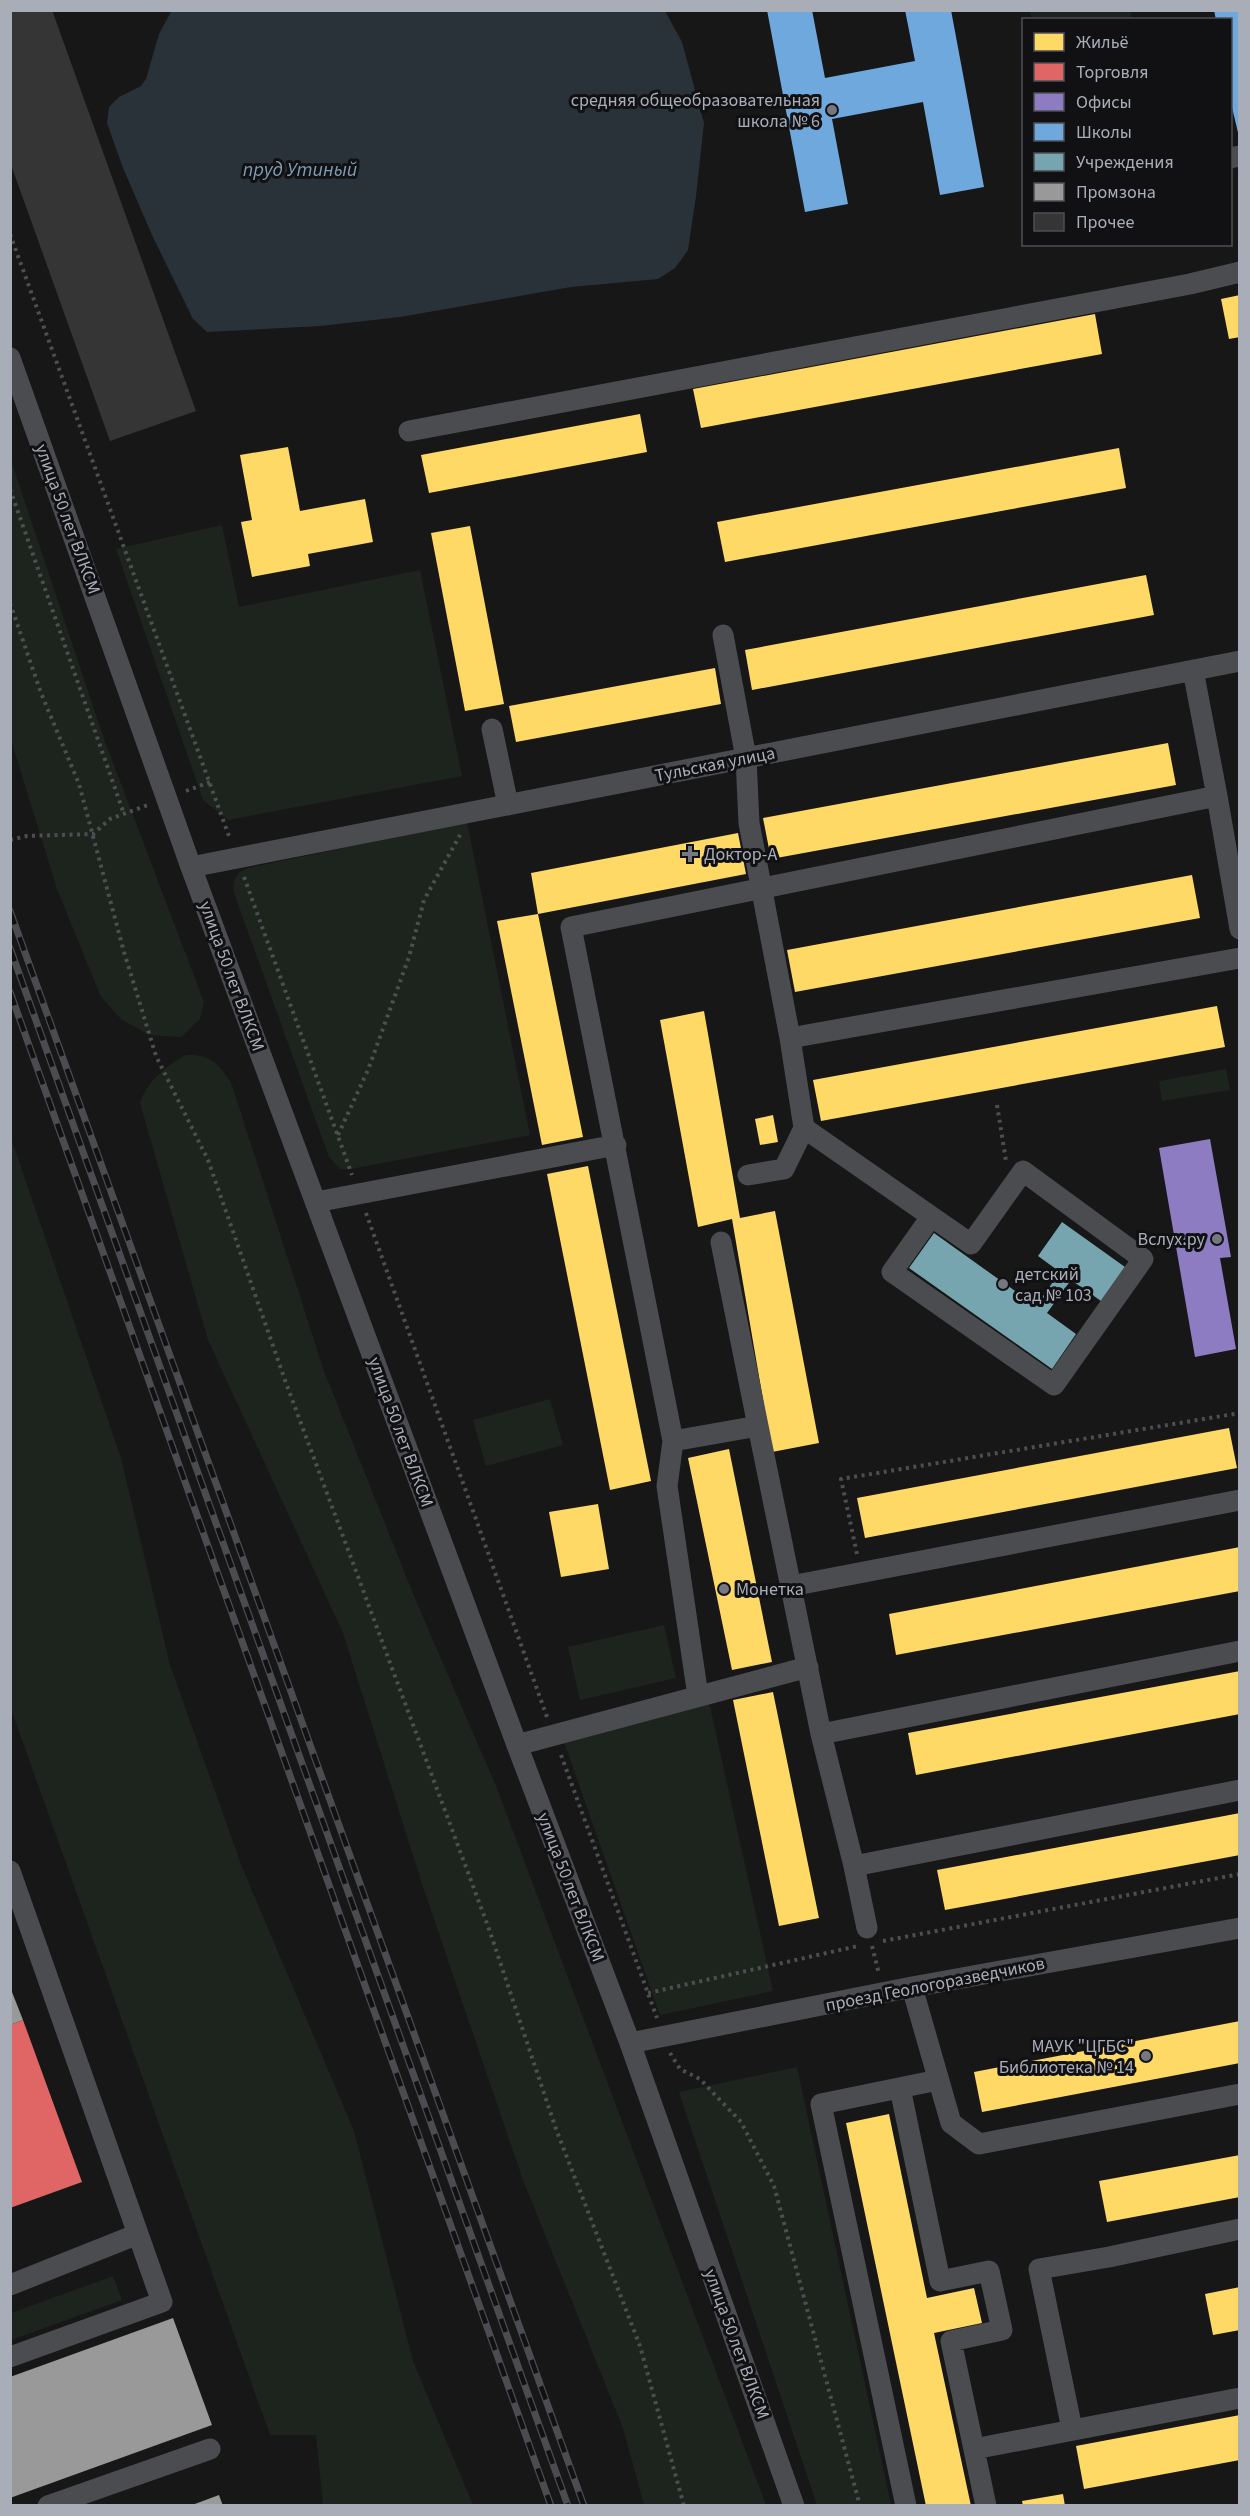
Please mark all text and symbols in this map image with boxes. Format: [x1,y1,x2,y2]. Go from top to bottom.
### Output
legend [1022,18,1232,246]
text: Жильё [1076,30,1129,55]
text: Торговля [1076,60,1149,85]
place label: средняя общеобразовательная школа № 6 [571,88,820,134]
text: Офисы [1076,90,1132,115]
marker: средняя общеобразовательная школа № 6 [825,103,839,117]
text: Школы [1076,120,1132,145]
text: Учреждения [1076,150,1174,175]
water label: пруд Утиный [243,156,357,184]
text: Промзона [1076,180,1156,205]
text: Прочее [1076,210,1134,235]
street label: улица 50 лет ВЛКСМ [29,441,106,598]
street label: Тульская улица [653,741,777,788]
place label: Доктор-А [704,842,777,867]
marker: Доктор-А [681,845,699,863]
street label: улица 50 лет ВЛКСМ [193,898,270,1055]
place label: Вслух.ру [1138,1227,1206,1252]
marker: Вслух.ру [1210,1232,1224,1246]
place label: детский сад № 103 [1015,1262,1092,1308]
marker: детский сад № 103 [996,1277,1010,1291]
street label: улица 50 лет ВЛКСМ [362,1354,439,1511]
place label: Монетка [736,1577,804,1602]
marker: Монетка [717,1582,731,1596]
street label: улица 50 лет ВЛКСМ [531,1809,611,1965]
street label: проезд Геологоразведчиков [823,1951,1047,2018]
place label: МАУК "ЦГБС" Библиотека № 14 [999,2034,1134,2080]
marker: МАУК "ЦГБС" Библиотека № 14 [1139,2049,1153,2063]
street label: улица 50 лет ВЛКСМ [698,2266,775,2423]

